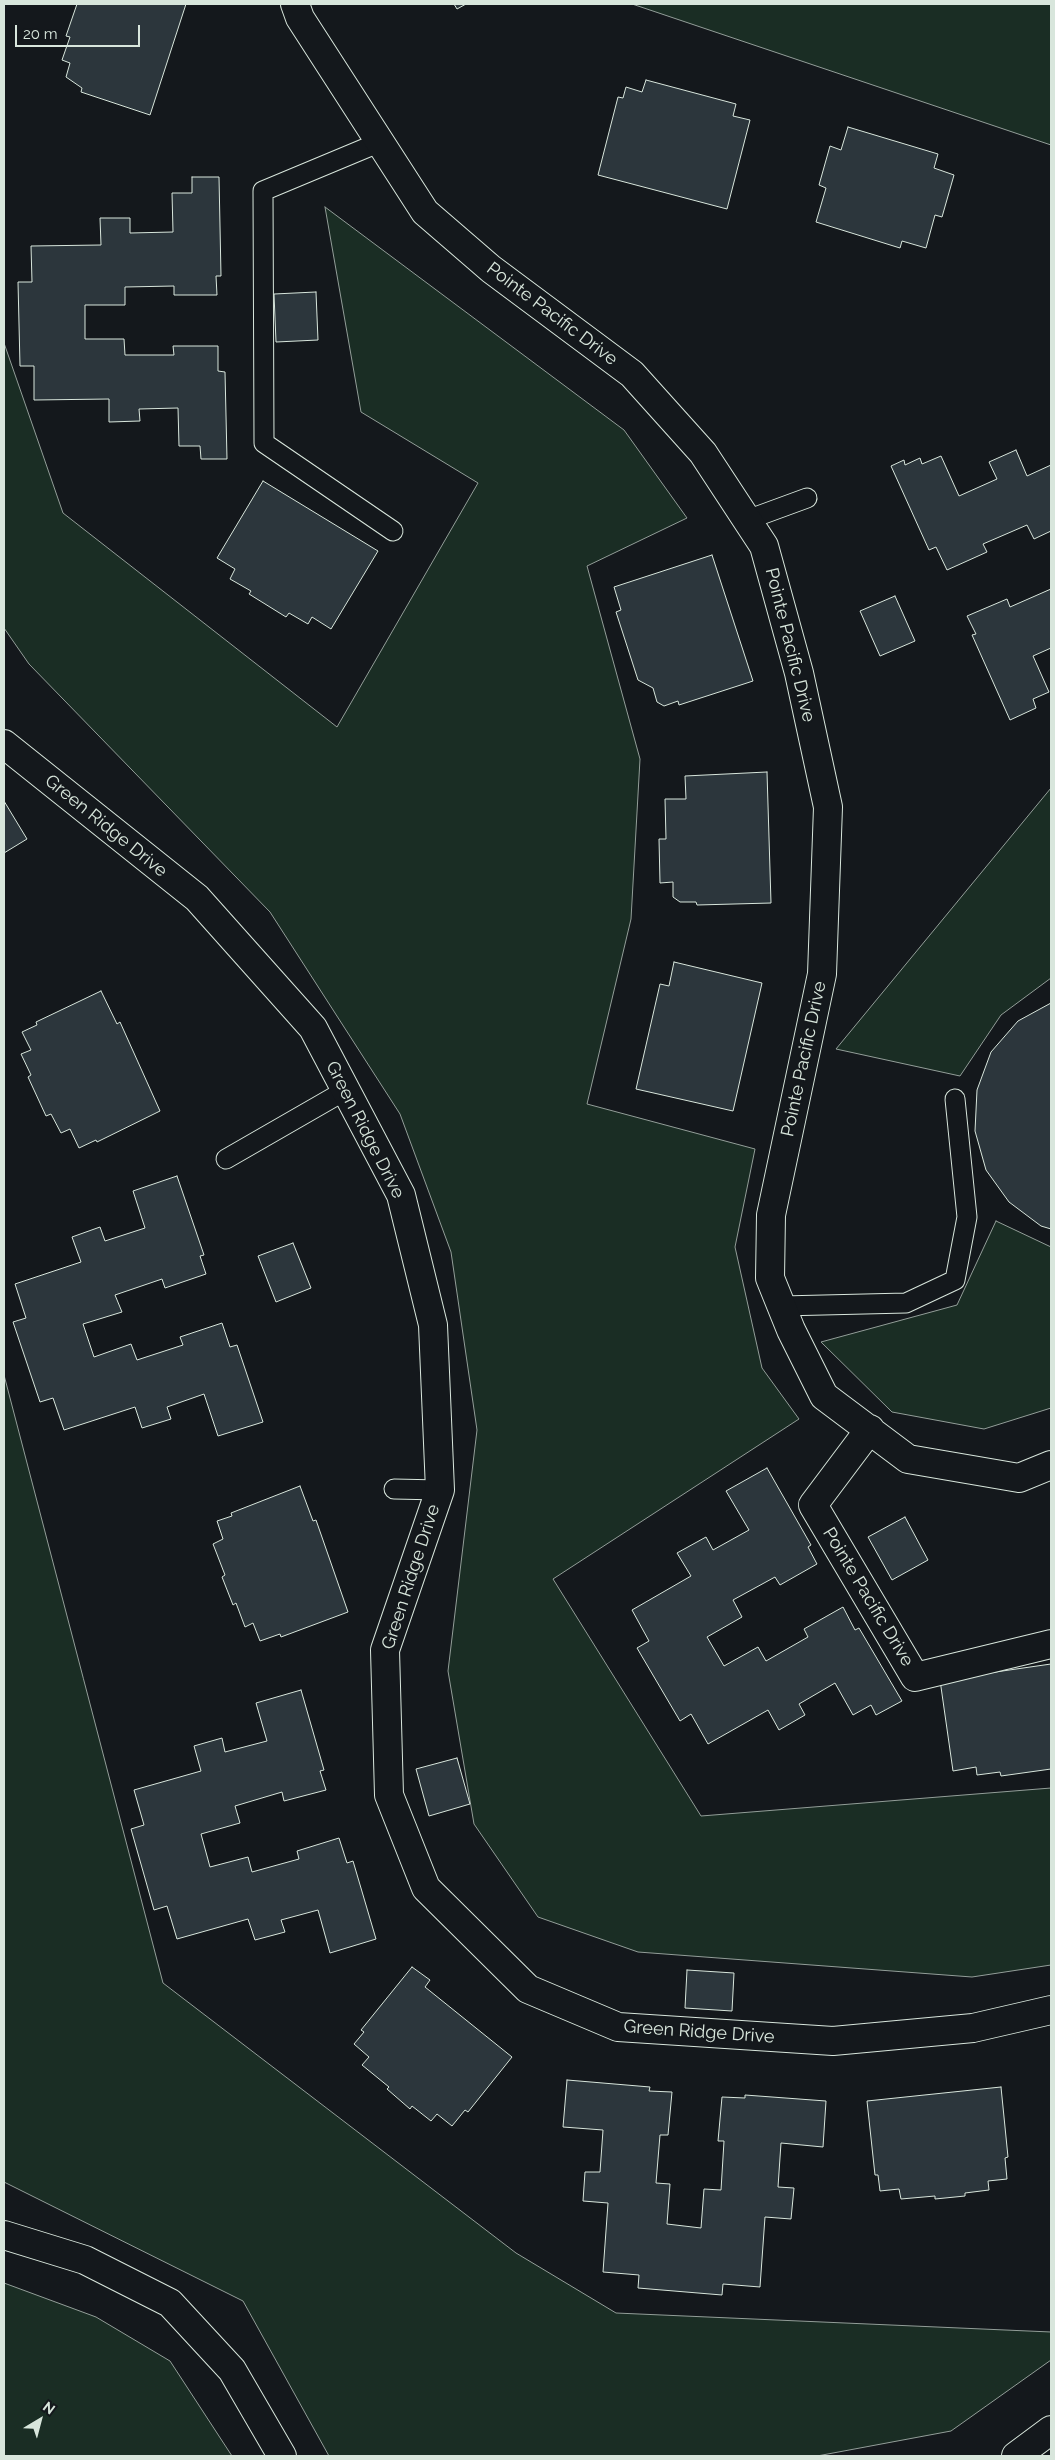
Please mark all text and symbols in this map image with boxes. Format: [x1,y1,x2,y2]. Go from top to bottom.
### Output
scale bar [18,15,142,47]
text: 20 m [23,25,58,43]
street label: Pointe Pacific Drive [482,258,622,370]
street label: Pointe Pacific Drive [760,566,820,724]
street label: Green Ridge Drive [40,770,172,882]
street label: Pointe Pacific Drive [777,979,831,1139]
street label: Green Ridge Drive [321,1058,409,1202]
street label: Green Ridge Drive [377,1502,445,1652]
street label: Pointe Pacific Drive [818,1524,918,1670]
street label: Green Ridge Drive [623,2016,775,2048]
north arrow [15,2395,65,2445]
text: N [40,2398,58,2418]

